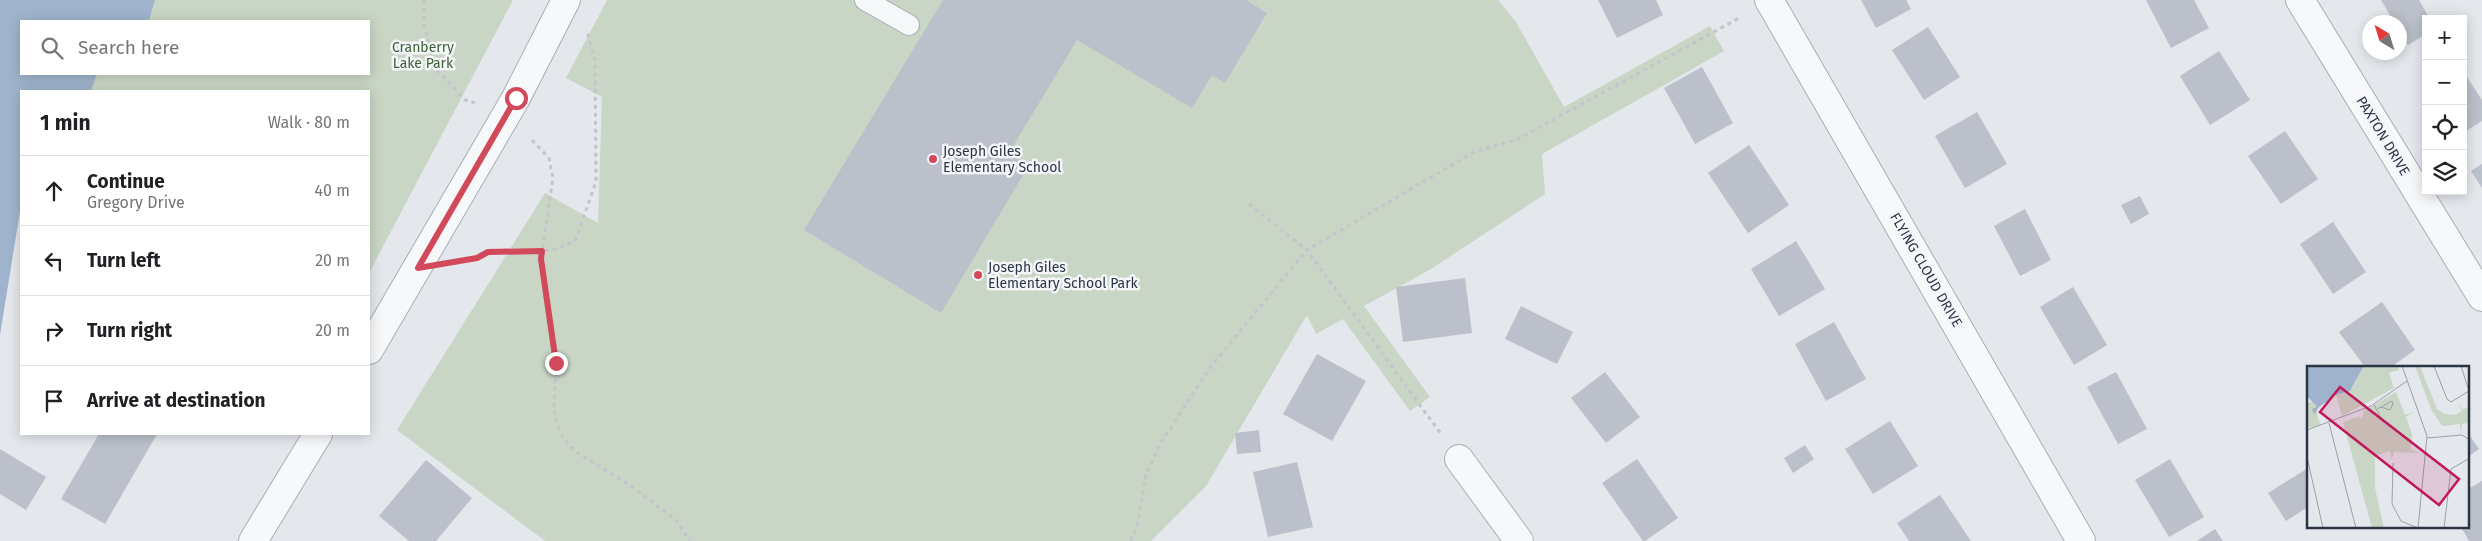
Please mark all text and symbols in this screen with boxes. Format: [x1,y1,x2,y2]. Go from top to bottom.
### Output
north arrow [2362,15,2407,60]
map controls [2422,15,2467,195]
button: + [2422,15,2467,60]
search box [20,20,370,75]
icon: search [38,34,66,62]
text: Search here [78,36,179,59]
park label: Cranberry Lake Park [392,39,454,72]
button: − [2422,60,2467,105]
route start [505,87,528,110]
street label: PAXTON DRIVE [2353,93,2413,179]
button: locate [2422,105,2467,150]
text: 1 min [40,110,91,136]
text: Walk · 80 m [268,113,350,132]
place label: Joseph Giles Elementary School [943,143,1061,176]
button: layers [2422,150,2467,195]
marker: Joseph Giles Elementary School [927,153,939,165]
text: Continue [87,170,165,193]
icon: ahead [40,177,68,205]
text: 40 m [315,181,350,200]
text: Gregory Drive [87,193,185,212]
street label: FLYING CLOUD DRIVE [1886,210,1966,330]
icon: left [40,247,68,275]
text: Turn left [87,249,161,272]
text: 20 m [315,251,350,270]
place label: Joseph Giles Elementary School Park [988,259,1139,292]
marker: Joseph Giles Elementary School Park [972,269,984,281]
icon: right [40,317,68,345]
text: Turn right [87,319,172,342]
text: 20 m [315,321,350,340]
route end [545,352,568,375]
inset map [2307,366,2470,528]
icon: arrive [40,387,68,415]
text: Arrive at destination [87,389,266,412]

